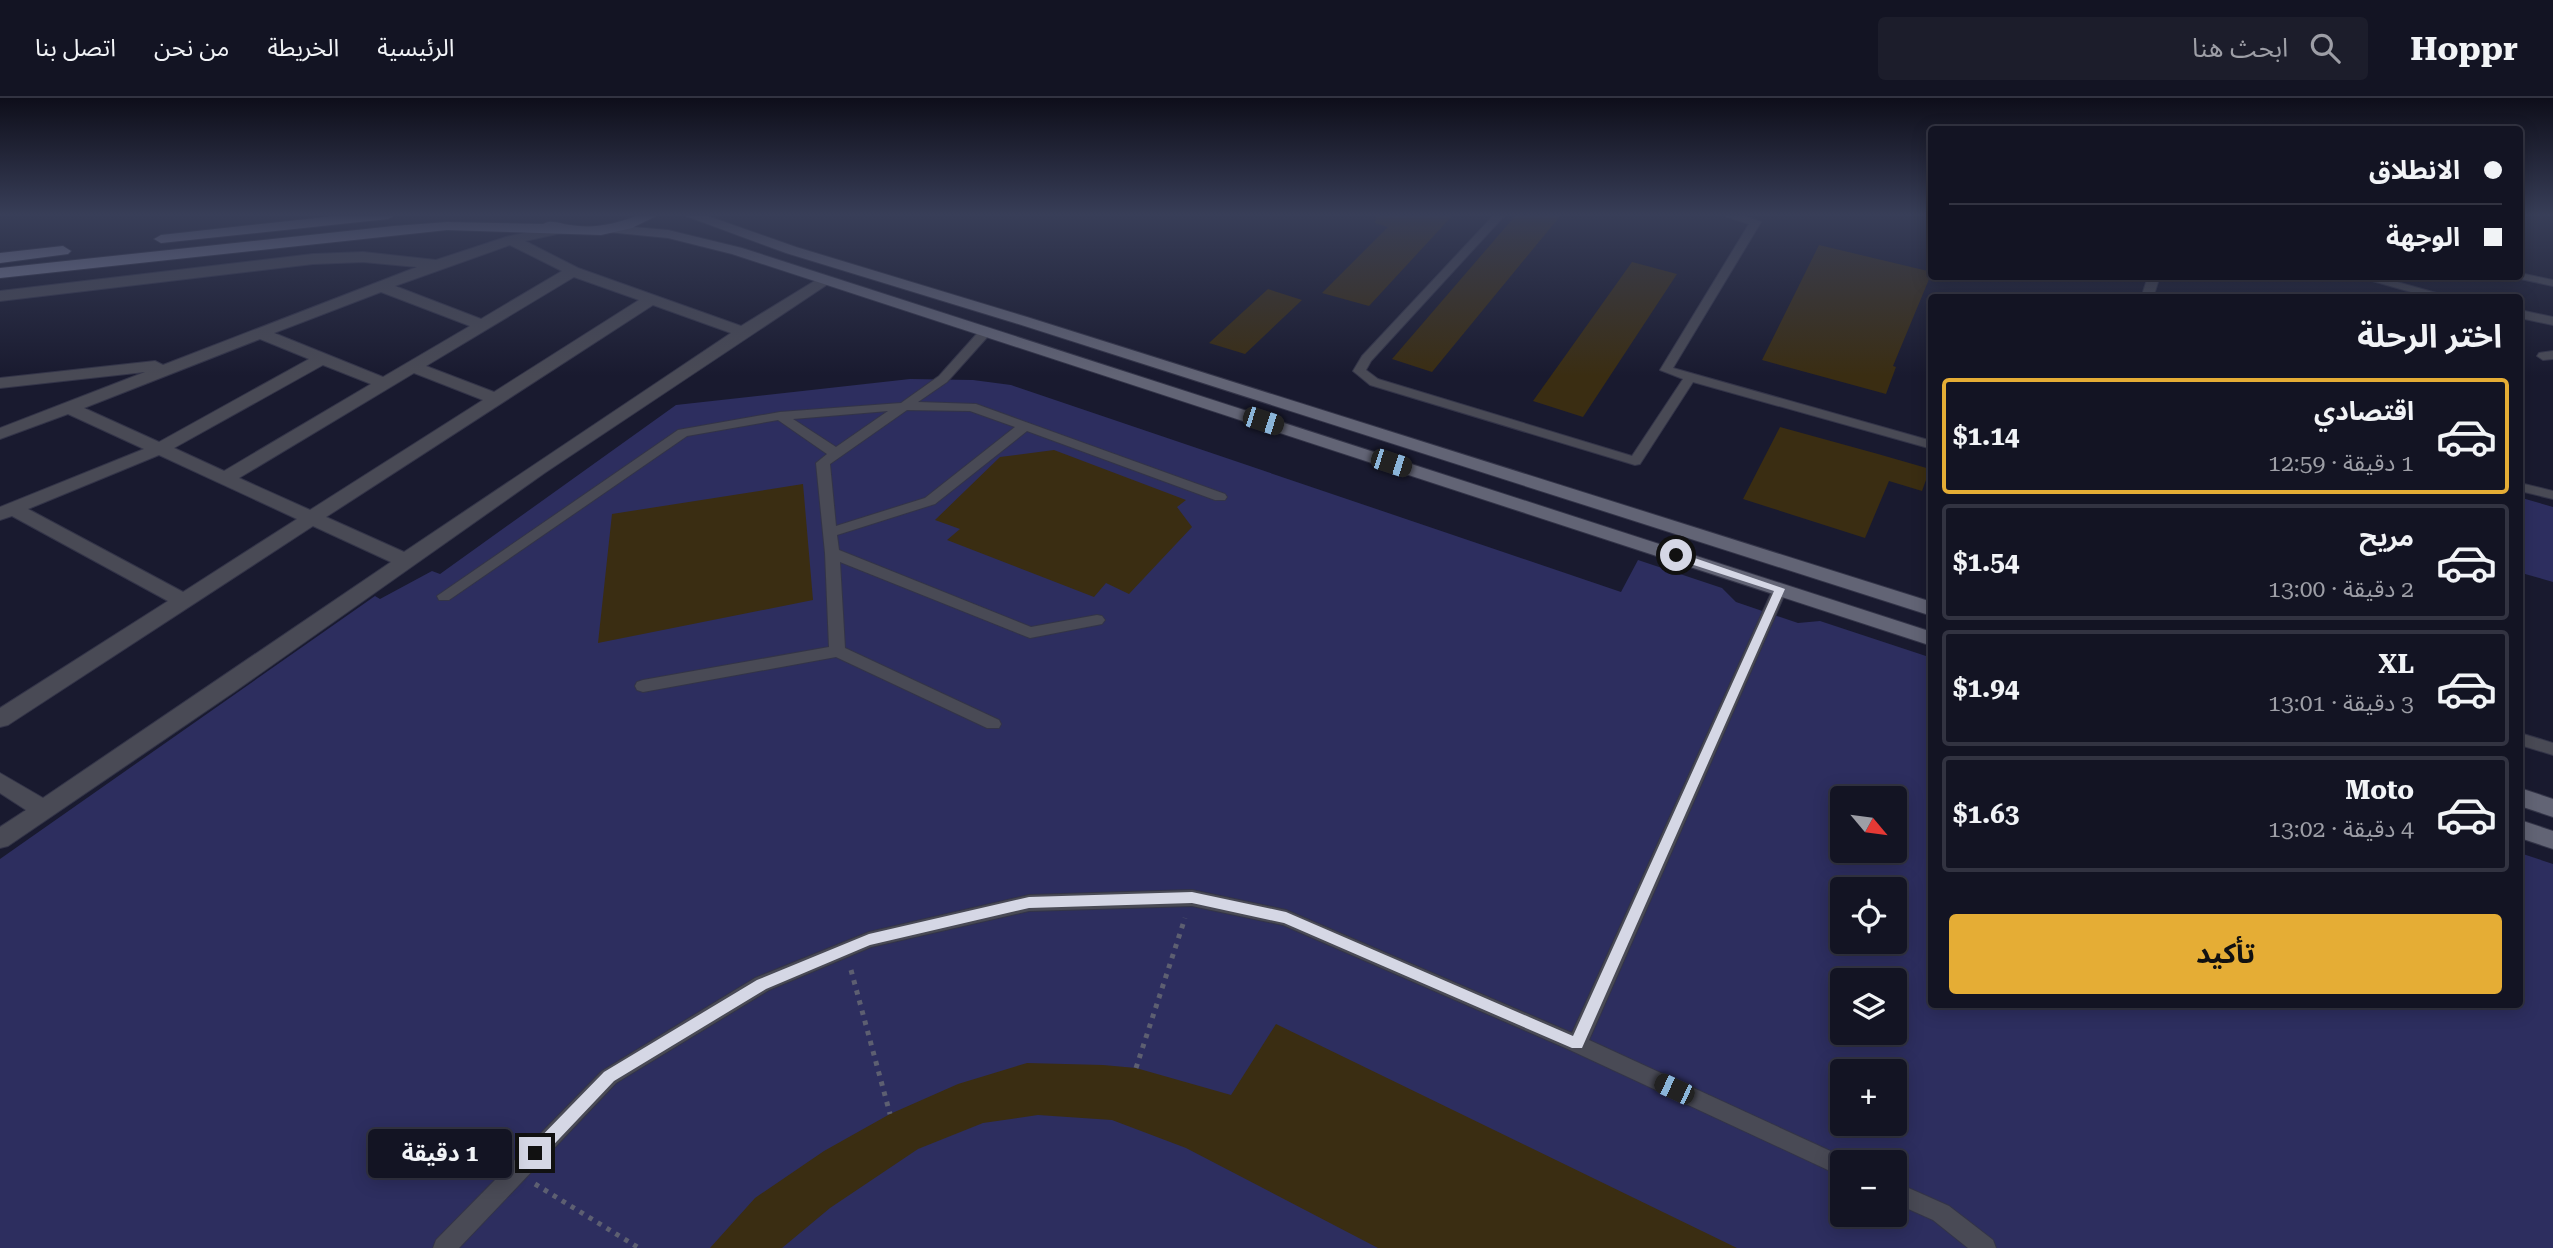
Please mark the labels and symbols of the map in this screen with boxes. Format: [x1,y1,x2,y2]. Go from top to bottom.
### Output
car [1240,405,1287,437]
car [1368,447,1415,479]
route start [1660,539,1692,571]
north arrow [1830,786,1908,863]
car [1651,1071,1698,1107]
callout: 1 دقيقة [367,1128,510,1178]
route end [519,1137,551,1169]

